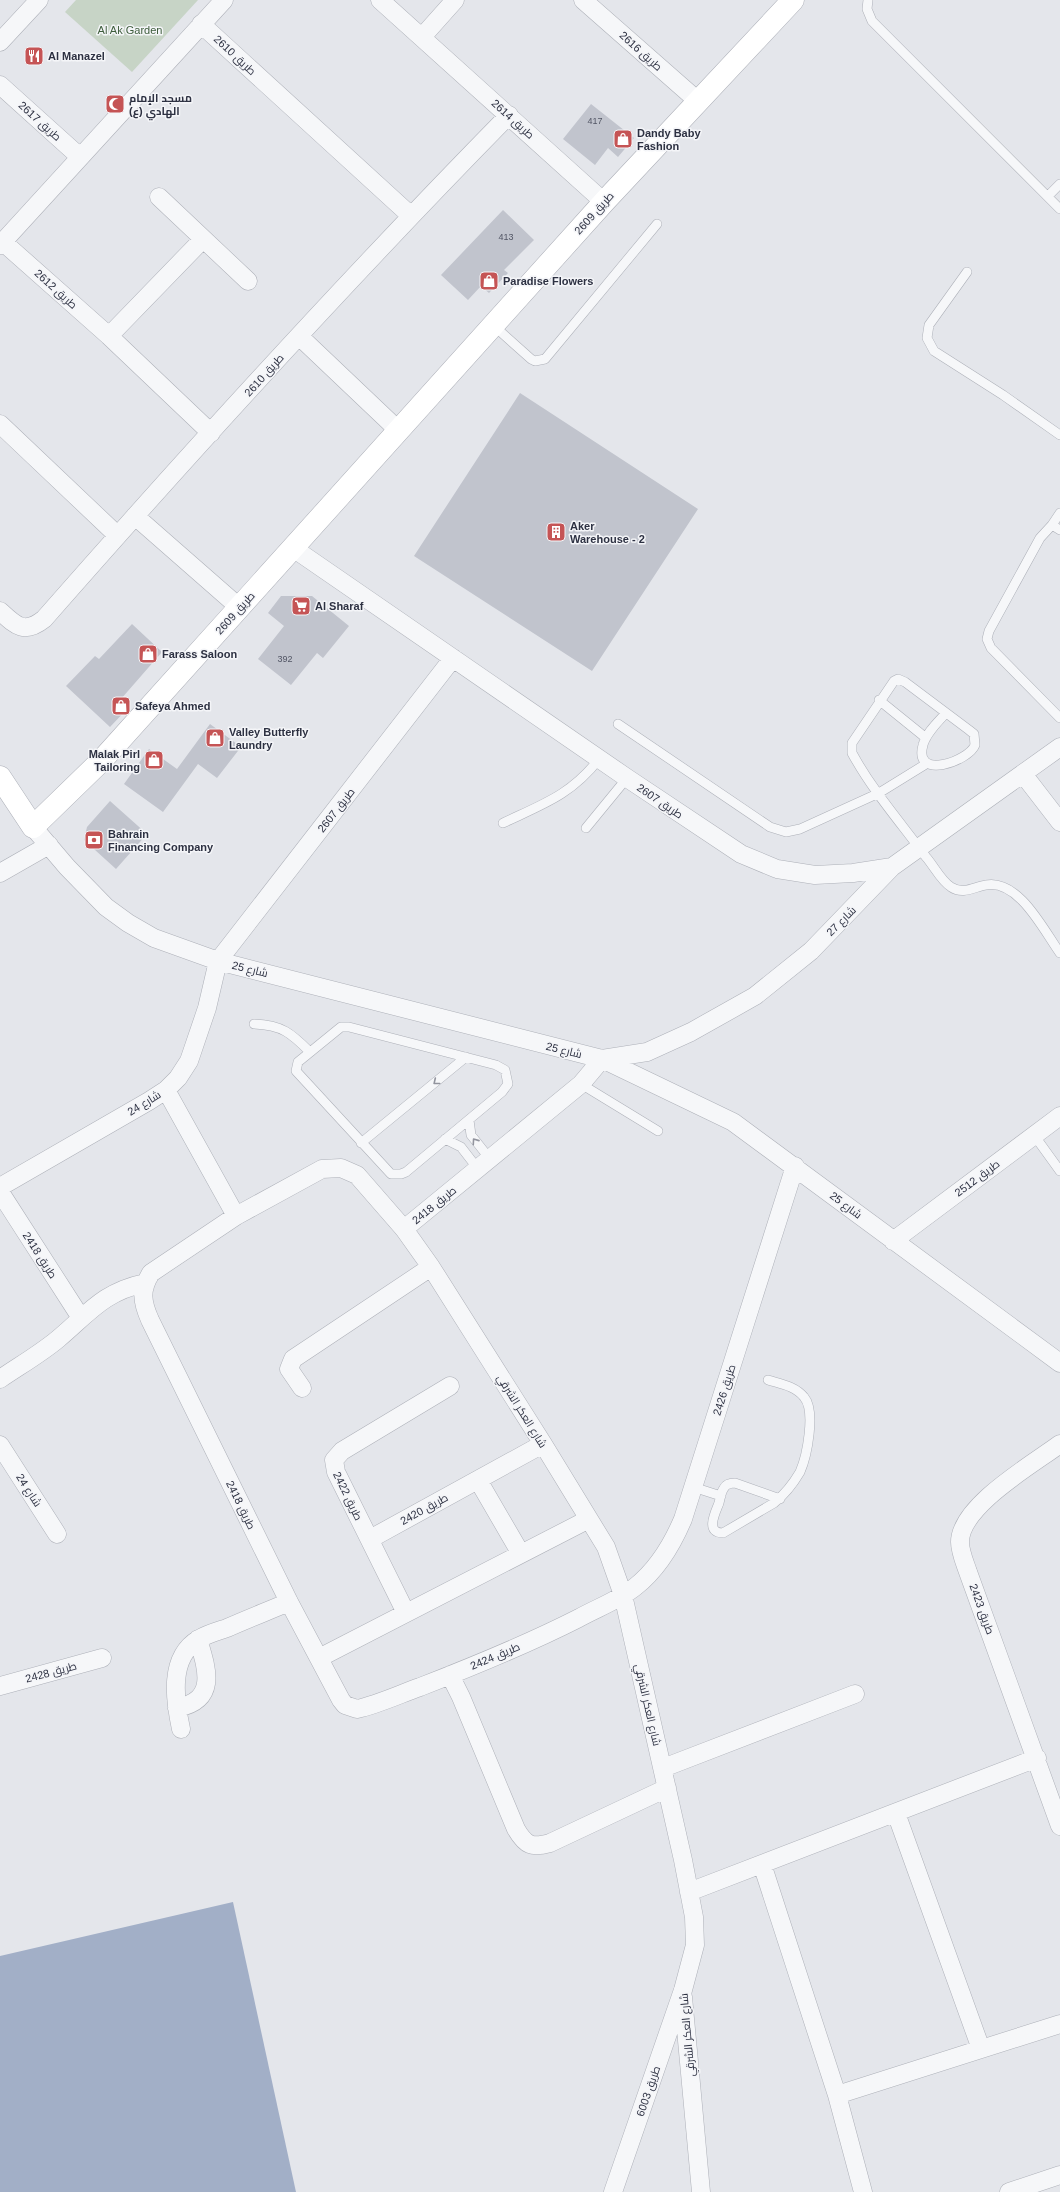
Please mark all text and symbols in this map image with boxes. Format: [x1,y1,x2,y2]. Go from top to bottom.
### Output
park label: Al Ak Garden [98,24,162,36]
street label: طريق 2616 [617,29,665,74]
street label: طريق 2610 [211,33,258,78]
restaurant icon: Al Manazel [23,45,45,67]
place label: Al Manazel [48,50,105,62]
place label: مسجد الإمام الهادي (ع) [129,92,192,121]
mosque icon: مسجد الإمام الهادي (ع) [104,93,126,115]
street label: طريق 2614 [489,97,537,142]
street label: طريق 2617 [16,99,64,144]
house number: 417 [587,116,603,126]
place label: Dandy Baby Fashion [637,127,701,152]
shop icon: Dandy Baby Fashion [612,128,634,150]
street label: طريق 2609 [572,189,617,237]
house number: 413 [498,232,514,242]
street label: طريق 2612 [32,267,80,312]
shop icon: Paradise Flowers [478,270,500,292]
place label: Paradise Flowers [503,275,594,287]
street label: طريق 2610 [242,351,287,399]
place label: Aker Warehouse - 2 [570,520,645,545]
building icon: Aker Warehouse - 2 [545,521,567,543]
street label: طريق 2609 [213,589,258,637]
supermarket icon: Al Sharaf [290,595,312,617]
place label: Al Sharaf [315,600,364,612]
shop icon: Farass Saloon [137,643,159,665]
place label: Farass Saloon [162,648,237,660]
house number: 392 [277,654,293,664]
shop icon: Safeya Ahmed [110,695,132,717]
place label: Safeya Ahmed [135,700,210,712]
place label: Valley Butterfly Laundry [229,726,309,751]
shop icon: Valley Butterfly Laundry [204,727,226,749]
place label: Malak Pirl Tailoring [89,748,140,773]
shop icon: Malak Pirl Tailoring [143,749,165,771]
street label: طريق 2607 [634,781,685,822]
street label: طريق 2607 [315,786,358,835]
place label: Bahrain Financing Company [108,828,214,853]
bank icon: Bahrain Financing Company [83,829,105,851]
street label: شارع 27 [824,904,860,940]
street label: شارع 25 [230,959,269,981]
street label: شارع 25 [544,1040,583,1062]
one-way arrow [433,1077,441,1084]
street label: شارع 24 [125,1088,164,1119]
one-way arrow [472,1138,480,1145]
street label: طريق 2512 [952,1157,1002,1199]
street label: طريق 2418 [410,1184,459,1227]
street label: شارع 25 [827,1189,864,1222]
street label: طريق 2418 [20,1230,59,1281]
street label: طريق 2426 [711,1363,738,1417]
street label: شارع العكر الشرقي [492,1372,549,1451]
street label: طريق 2422 [330,1470,365,1523]
street label: شارع 24 [12,1471,44,1510]
street label: طريق 2418 [223,1479,258,1532]
street label: طريق 2420 [398,1491,450,1528]
street label: طريق 2423 [966,1582,997,1636]
street label: طريق 2424 [468,1640,522,1673]
street label: طريق 2428 [24,1659,78,1686]
street label: شارع العكر الشرقي [630,1663,663,1748]
street label: شارع العكر الشرقي [677,1993,700,2077]
street label: طريق 6003 [634,2064,663,2118]

